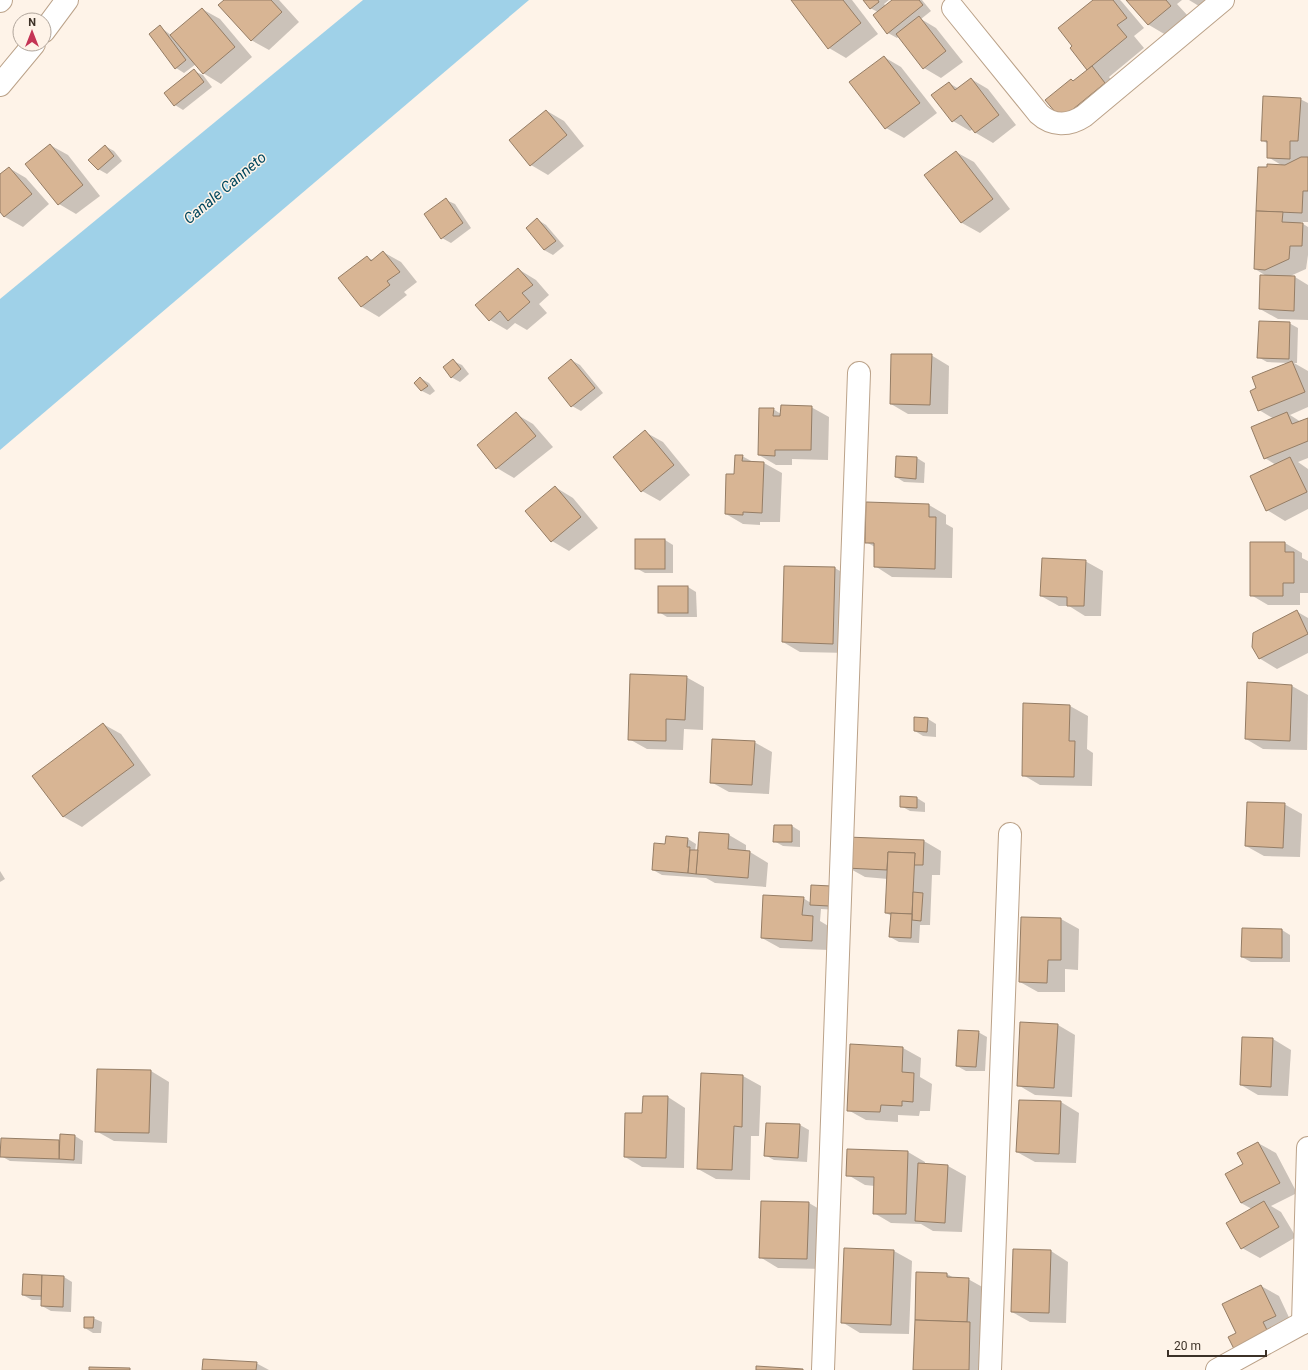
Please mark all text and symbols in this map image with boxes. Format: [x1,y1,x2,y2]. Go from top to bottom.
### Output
north arrow [12,12,52,52]
text: N [28,16,36,29]
water label: Canale Canneto [180,148,270,228]
scale bar [1168,1332,1266,1358]
text: 20 m [1174,1339,1201,1353]

